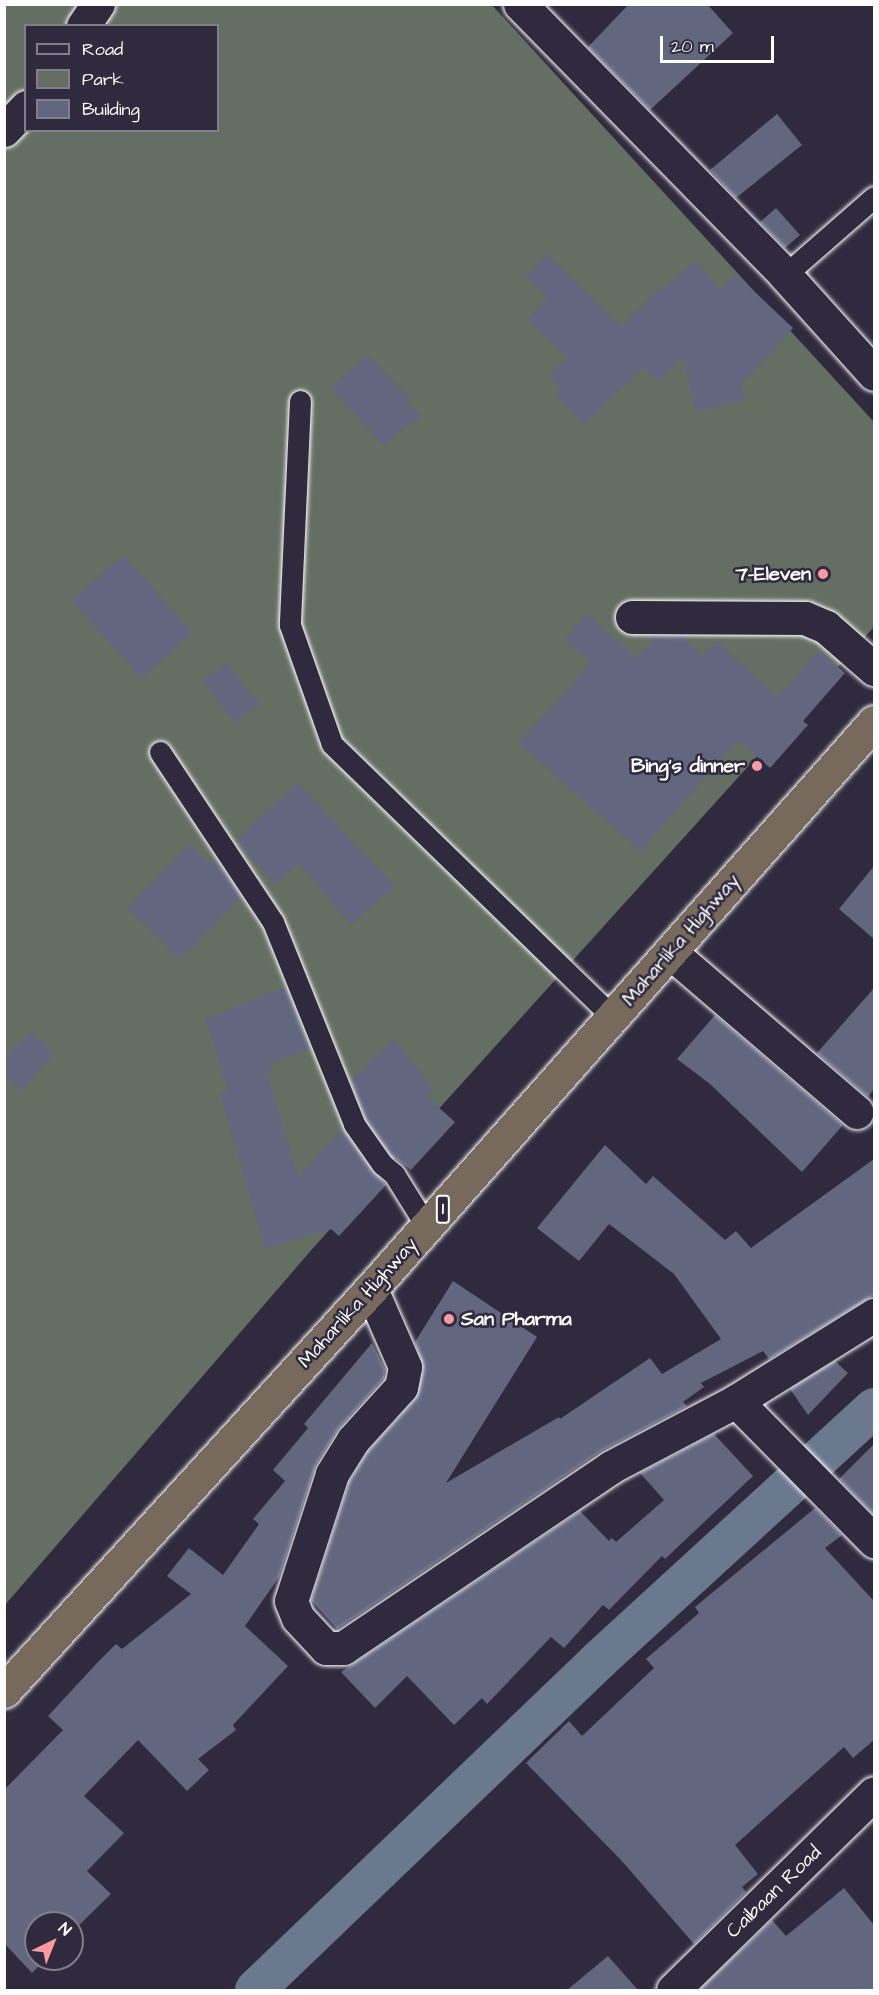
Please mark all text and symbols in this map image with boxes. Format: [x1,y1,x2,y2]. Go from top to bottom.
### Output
legend [24,24,219,132]
scale bar [663,24,777,62]
text: 20 m [671,34,714,59]
text: Road [82,37,123,62]
text: Park [82,67,124,92]
text: Building [82,97,140,122]
place label: 7-Eleven [735,562,811,586]
marker: 7-Eleven [816,567,830,581]
place label: Bing's dinner [631,754,745,778]
marker: Bing's dinner [750,759,764,773]
street label: Maharlika Highway [617,869,745,1011]
road number: 1 [436,1194,450,1224]
street label: Maharlika Highway [293,1233,423,1373]
place label: San Pharma [461,1307,572,1331]
marker: San Pharma [442,1312,456,1326]
street label: Caibaan Road [721,1841,827,1943]
north arrow [24,1911,84,1971]
text: N [54,1918,76,1941]

